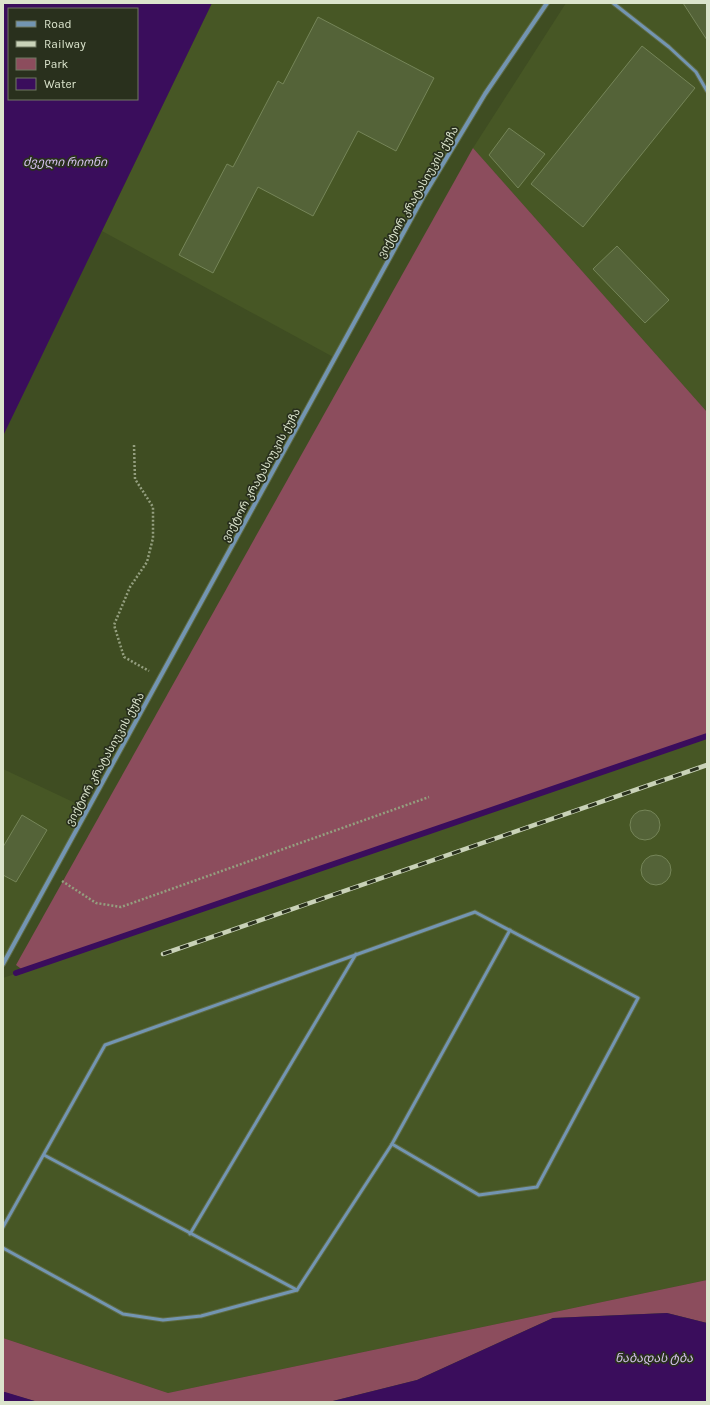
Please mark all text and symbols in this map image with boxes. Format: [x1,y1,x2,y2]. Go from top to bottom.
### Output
legend [8,8,138,100]
text: Road [44,17,72,31]
text: Railway [44,37,86,51]
text: Park [44,57,69,71]
text: Water [44,77,77,91]
street label: ვიქტორ კრატასიუკის ქუჩა [375,124,461,260]
water label: ძველი რიონი [23,155,108,169]
street label: ვიქტორ კრატასიუკის ქუჩა [219,406,303,544]
street label: ვიქტორ კრატასიუკის ქუჩა [63,690,147,828]
water label: ნაბადას ტბა [615,1351,693,1365]

